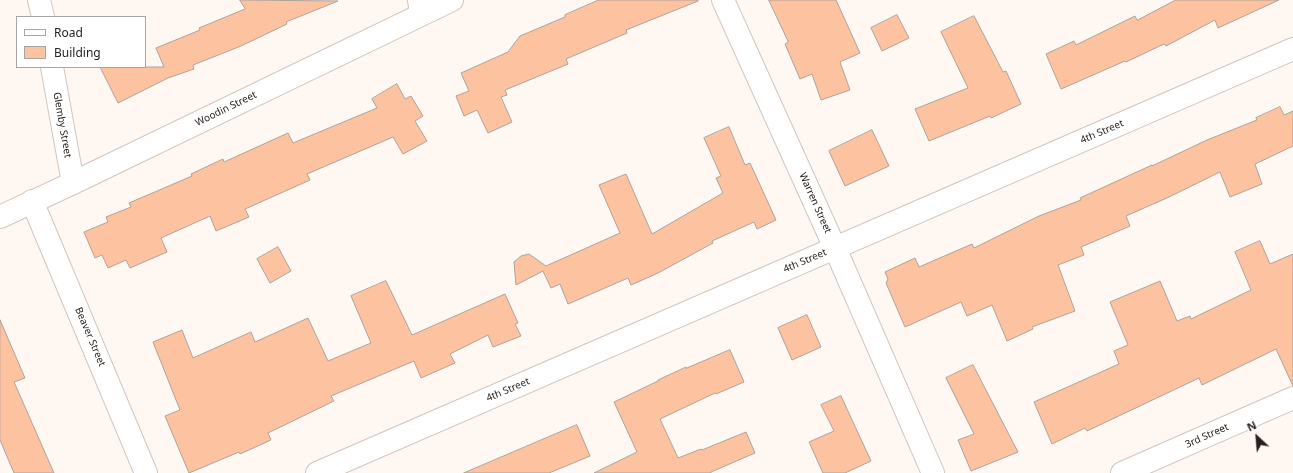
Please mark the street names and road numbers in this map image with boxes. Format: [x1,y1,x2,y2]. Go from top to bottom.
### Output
street label: Woodin Street [193,89,259,129]
street label: Glemby Street [50,91,74,159]
street label: 4th Street [1078,117,1126,147]
street label: Warren Street [796,171,834,235]
street label: 4th Street [781,246,829,276]
street label: Beaver Street [72,306,108,368]
street label: 4th Street [484,375,532,405]
street label: 3rd Street [1183,421,1231,451]

